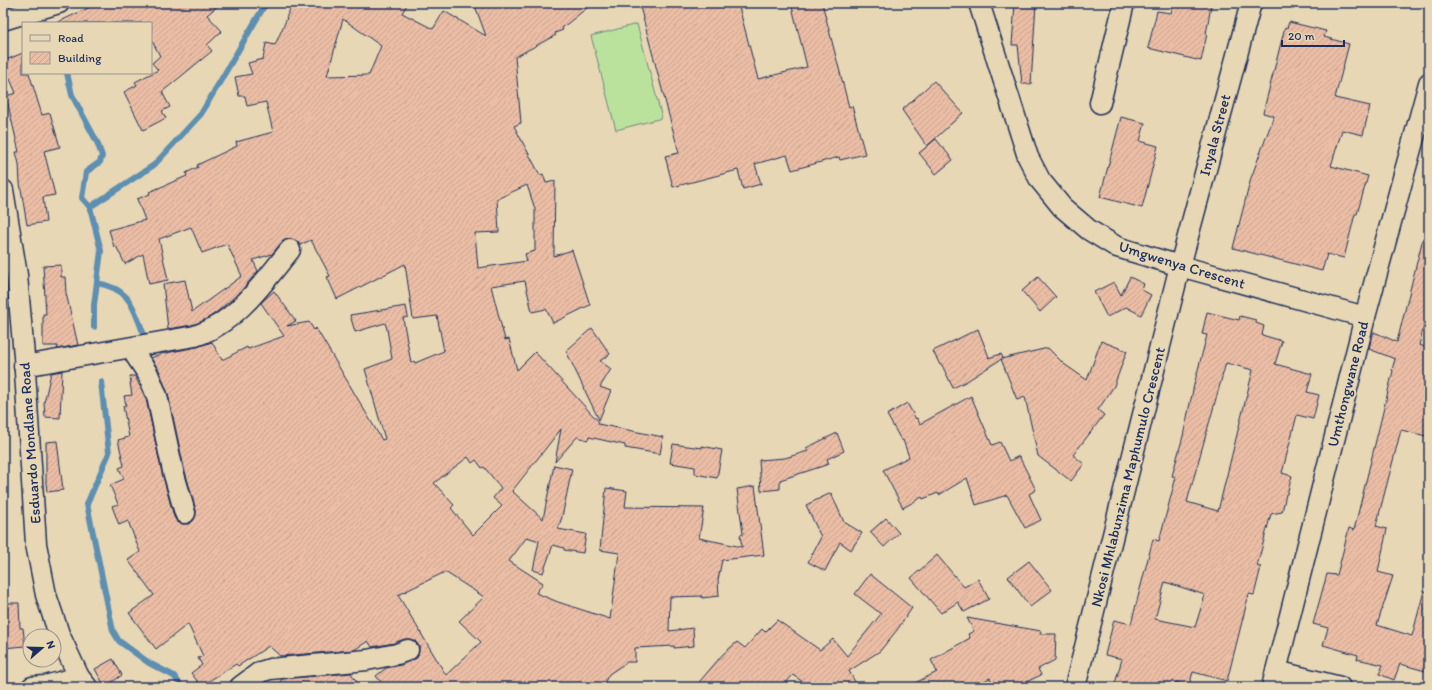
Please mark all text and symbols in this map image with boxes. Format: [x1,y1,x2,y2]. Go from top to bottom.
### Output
legend [22,22,152,74]
scale bar [1282,22,1344,48]
text: 20 m [1288,29,1315,43]
text: Road [58,31,84,45]
text: Building [58,51,102,65]
street label: Inyala Street [1195,92,1235,178]
street label: Umgwenya Crescent [1117,237,1248,293]
street label: Umthongwane Road [1324,319,1372,449]
street label: Nkosi Mhlabunzima Maphumulo Crescent [1087,345,1169,609]
street label: Esduardo Mondlane Road [15,362,45,524]
north arrow [22,628,62,668]
text: N [44,639,58,650]

